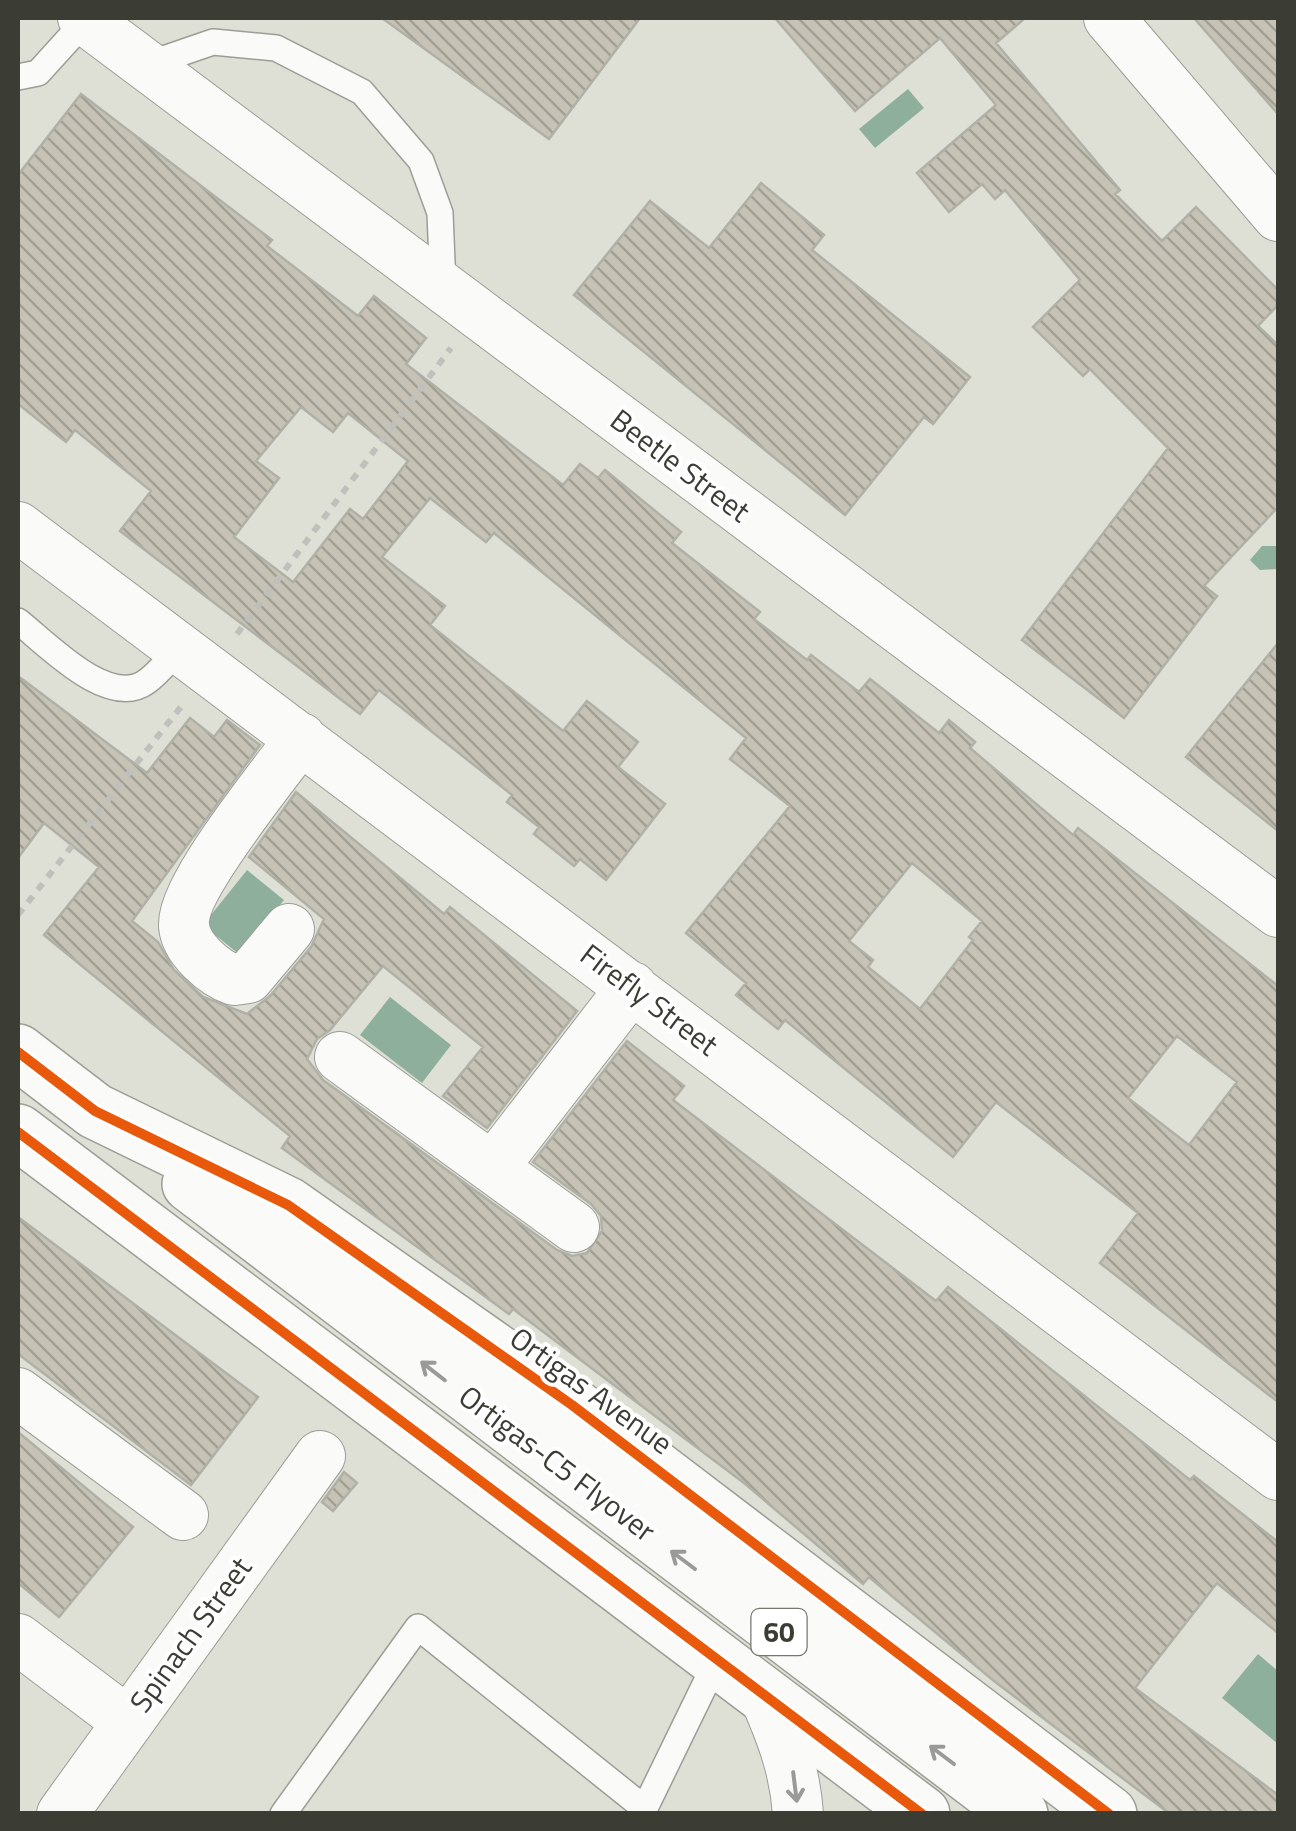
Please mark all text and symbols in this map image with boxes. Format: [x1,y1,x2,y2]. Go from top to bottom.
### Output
street label: Beetle Street [601,397,761,534]
street label: Firefly Street [571,932,729,1067]
street label: Ortigas Avenue [500,1315,683,1465]
one-way arrow [420,1360,447,1381]
street label: Ortigas-C5 Flyover [449,1374,666,1553]
street label: Spinach Street [118,1547,263,1722]
one-way arrow [670,1549,697,1570]
road number: 60 [752,1609,806,1655]
one-way arrow [929,1744,956,1765]
one-way arrow [786,1771,805,1803]

